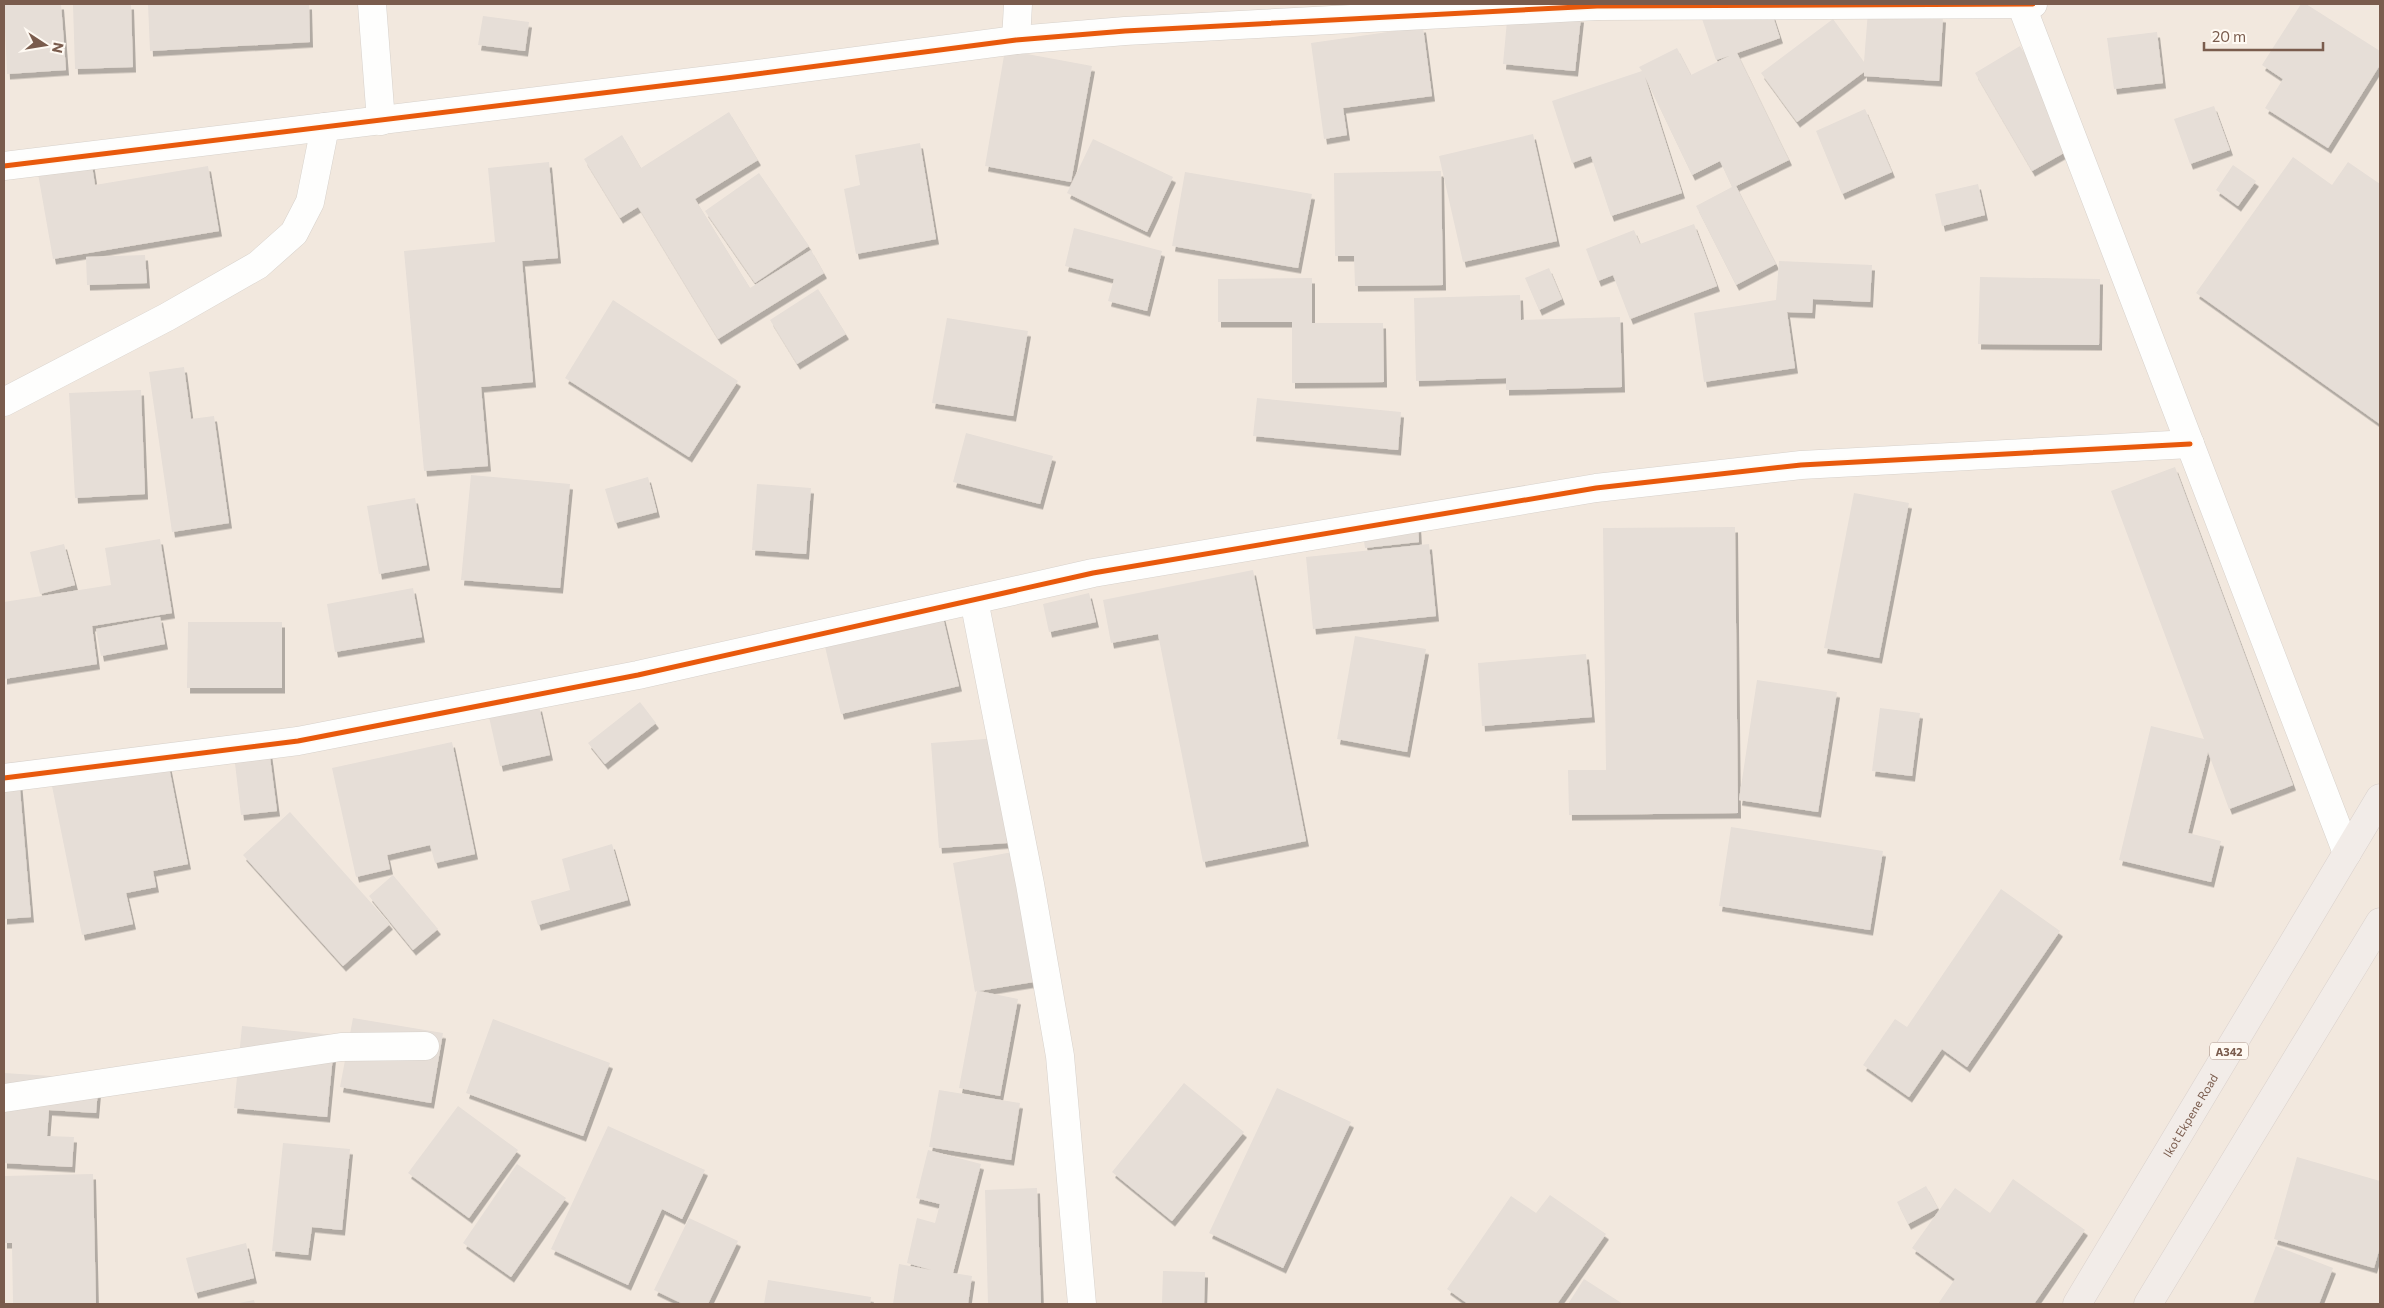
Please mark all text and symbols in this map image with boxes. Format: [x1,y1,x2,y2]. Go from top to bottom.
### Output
north arrow [20,20,70,70]
scale bar [2204,20,2323,52]
text: 20 m [2212,27,2246,45]
text: N [49,41,68,55]
road number: A342 [2210,1042,2248,1060]
street label: Ikot Ekpene Road [2160,1071,2220,1159]

